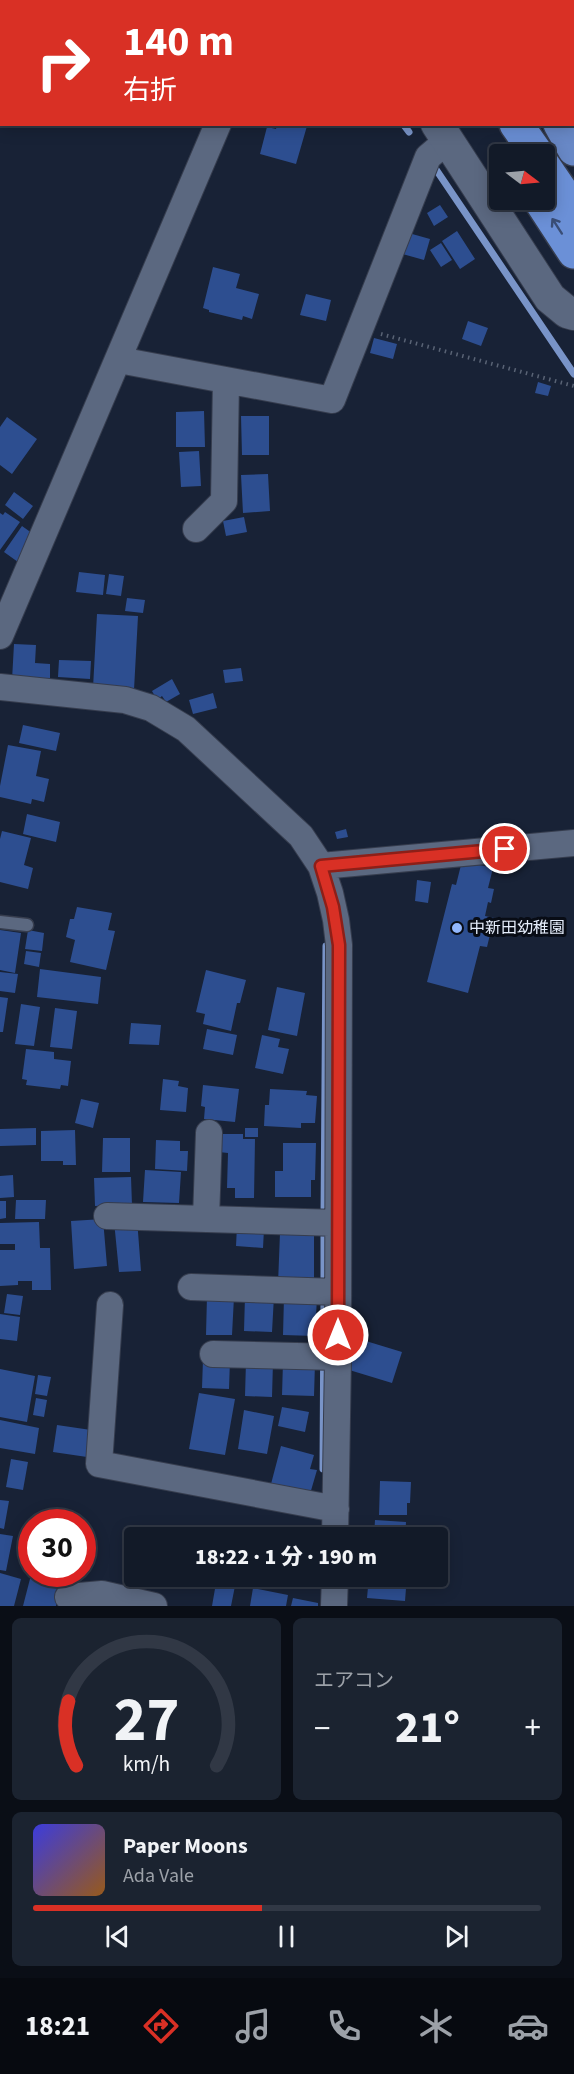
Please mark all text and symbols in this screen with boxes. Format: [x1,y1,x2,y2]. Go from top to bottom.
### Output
text: 140 m [123,12,234,72]
icon: right [24,24,102,102]
text: 右折 [123,71,177,110]
north arrow [489,144,555,210]
map controls [489,144,555,210]
one-way arrow [551,218,563,235]
pin [479,823,530,874]
icon: arrive [488,832,521,865]
place label: 中新田幼稚園 [469,917,565,939]
marker: 中新田幼稚園 [450,921,464,935]
position arrow [306,1303,370,1367]
speed limit sign: 30 [18,1509,96,1587]
text: 18:22 · 1 分 · 190 m [195,1541,377,1573]
text: エアコン [314,1667,394,1695]
text: 27 [114,1676,179,1765]
text: 21° [395,1696,460,1760]
text: − [314,1705,330,1752]
text: + [525,1705,541,1752]
text: km/h [123,1749,170,1780]
text: Paper Moons [123,1830,248,1862]
text: Ada Vale [123,1862,194,1890]
icon: previous [101,1920,134,1953]
icon: pause [270,1920,303,1953]
icon: next [440,1920,473,1953]
icon: directions [140,2005,182,2047]
icon: music [232,2005,274,2047]
icon: phone [323,2005,365,2047]
icon: climate [415,2005,457,2047]
icon: car [507,2005,549,2047]
text: 18:21 [25,2007,90,2046]

